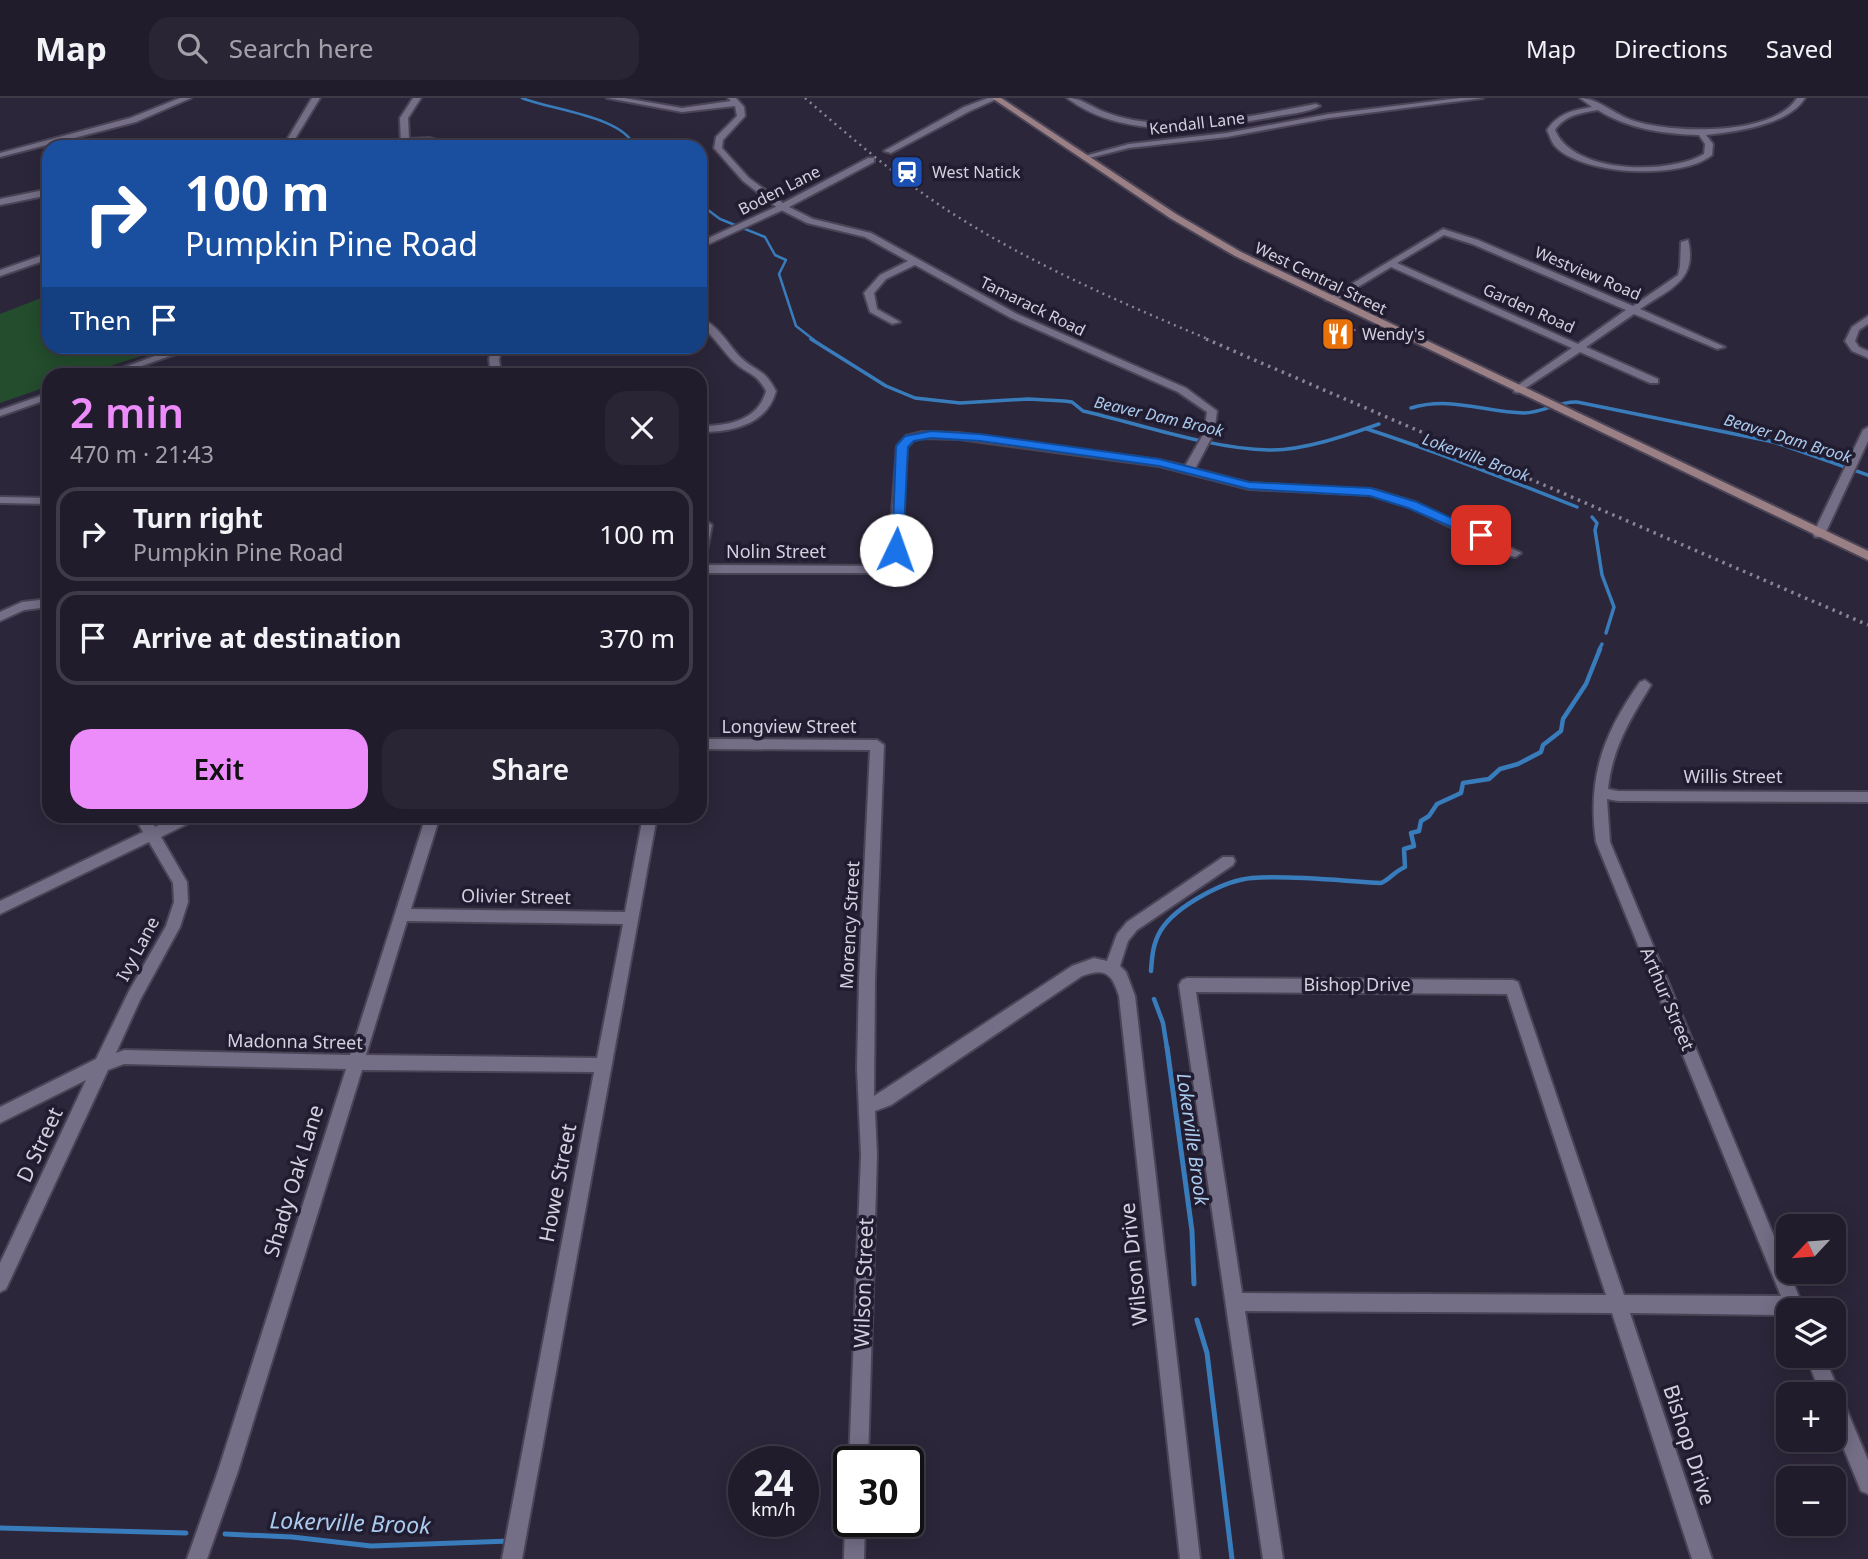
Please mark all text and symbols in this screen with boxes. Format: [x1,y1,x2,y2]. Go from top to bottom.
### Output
search box [149,17,639,80]
text: Map [35,26,107,71]
icon: search [173,29,211,67]
text: Search here [229,30,373,66]
text: Map [1526,32,1576,65]
text: Directions [1614,32,1728,65]
text: Saved [1766,32,1833,65]
street label: Kendall Lane [1148,106,1246,140]
station icon: West Natick [888,153,926,191]
text: 100 m [185,159,330,225]
street label: Boden Lane [734,160,824,220]
place label: West Natick [932,161,1021,183]
icon: right [70,168,161,259]
text: Pumpkin Pine Road [185,222,478,265]
street label: West Central Street [1251,237,1391,320]
street label: Westview Road [1532,241,1644,305]
street label: Tamarack Road [977,271,1089,341]
street label: Garden Road [1480,278,1578,338]
icon: arrive [145,301,183,339]
text: Then [70,302,131,338]
restaurant icon: Wendy's [1319,315,1357,353]
place label: Wendy's [1362,323,1425,345]
text: 2 min [70,383,184,440]
water label: Beaver Dam Brook [1092,390,1227,442]
button: close [605,391,679,465]
water label: Beaver Dam Brook [1722,408,1855,468]
water label: Lokerville Brook [1420,427,1533,487]
text: 470 m · 21:43 [70,438,214,470]
text: Turn right [133,500,263,536]
pin [1451,505,1511,565]
position arrow [859,513,933,587]
icon: right [74,515,112,553]
text: 100 m [599,516,675,552]
icon: arrive [1462,516,1500,554]
text: Pumpkin Pine Road [133,536,343,568]
street label: Nolin Street [726,539,826,563]
icon: arrive [74,619,112,657]
text: Arrive at destination [133,620,402,656]
text: 370 m [599,620,675,656]
street label: Longview Street [721,714,857,738]
button: Exit [70,729,368,809]
button: Share [382,729,679,809]
street label: Willis Street [1684,764,1783,788]
street label: Morency Street [834,860,864,990]
street label: Olivier Street [461,883,572,909]
street label: Ivy Lane [110,912,164,985]
street label: Arthur Street [1635,943,1701,1054]
street label: Bishop Drive [1303,972,1411,996]
street label: Madonna Street [227,1028,364,1054]
water label: Lokerville Brook [1171,1071,1215,1207]
street label: Shady Oak Lane [257,1101,330,1260]
street label: D Street [10,1102,69,1186]
street label: Howe Street [532,1121,582,1245]
street label: Wilson Drive [1113,1201,1153,1327]
north arrow [1776,1214,1846,1284]
map controls [1776,1214,1846,1536]
street label: Wilson Street [847,1217,879,1349]
button: layers [1776,1298,1846,1368]
street label: Bishop Drive [1657,1381,1723,1509]
button: + [1776,1382,1846,1452]
speed limit sign: 30 [833,1446,924,1537]
text: 24 [753,1459,794,1506]
button: − [1776,1466,1846,1536]
text: km/h [751,1497,796,1521]
water label: Lokerville Brook [269,1503,433,1541]

